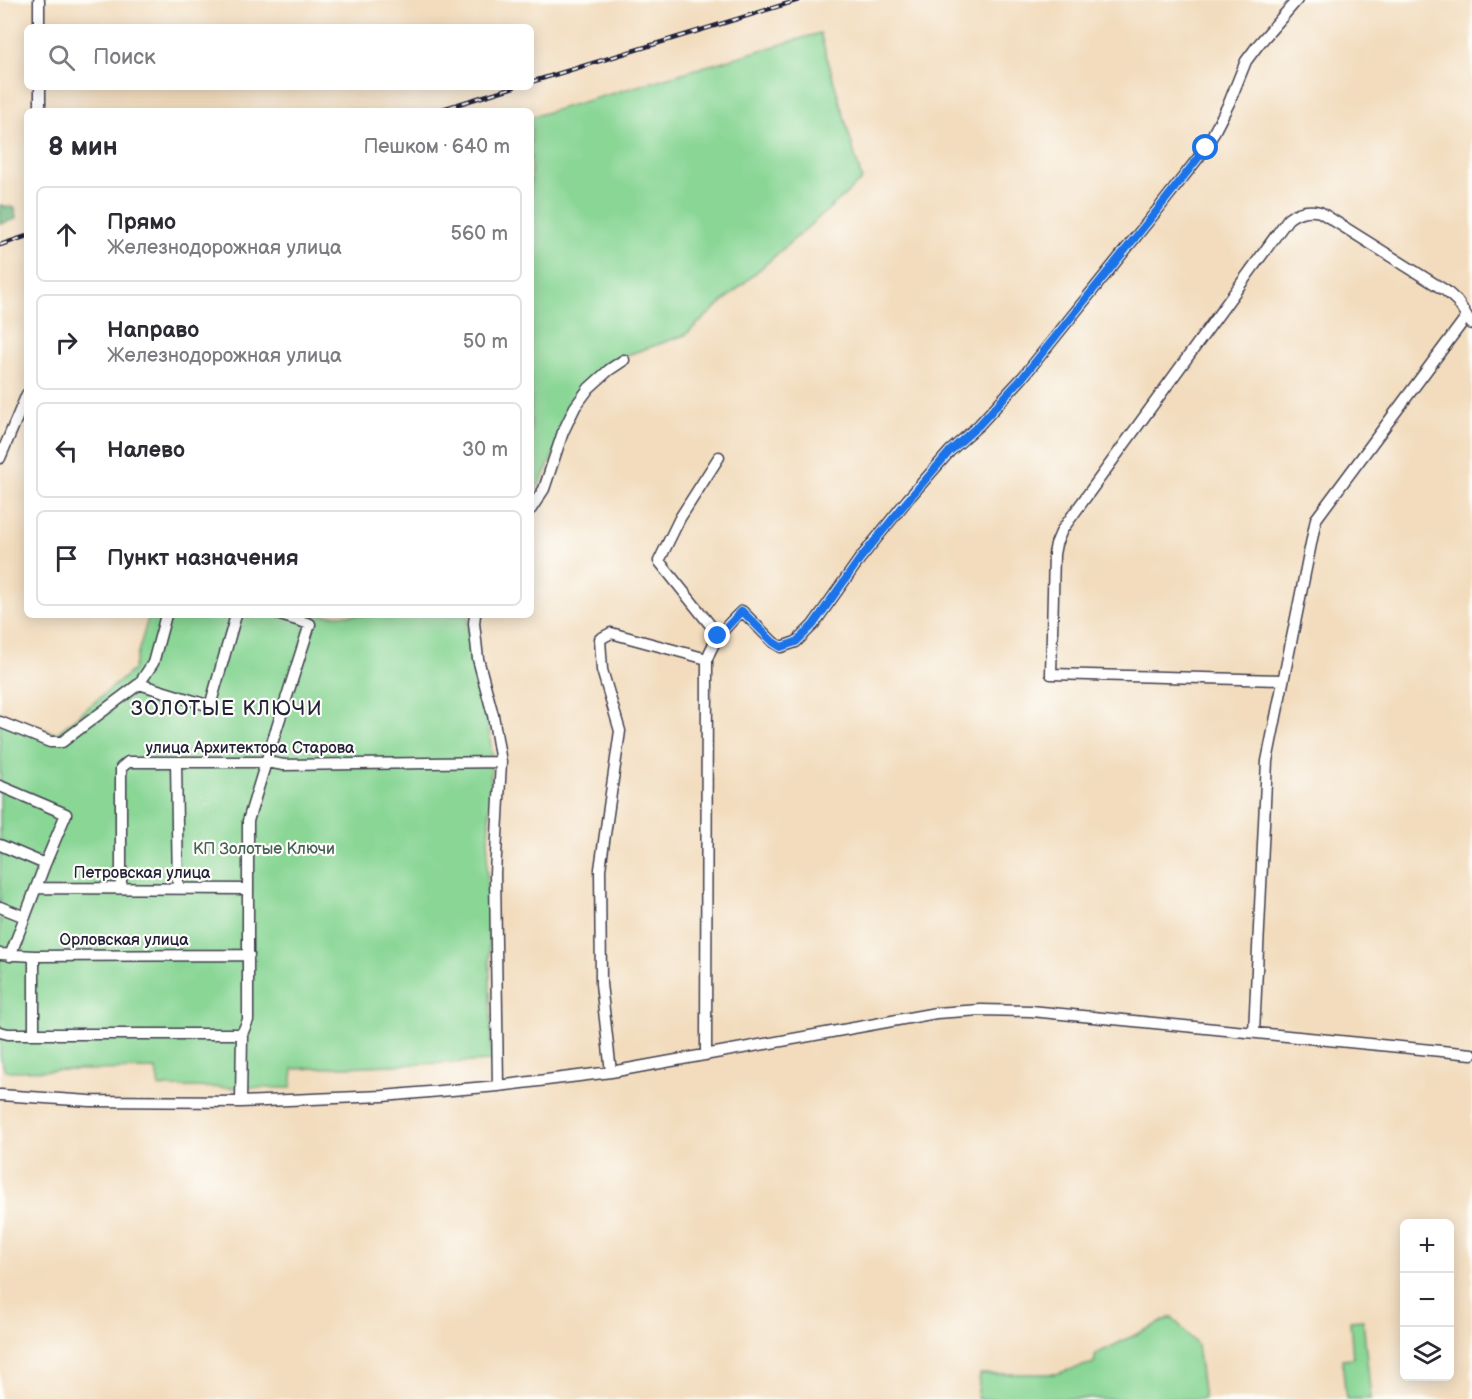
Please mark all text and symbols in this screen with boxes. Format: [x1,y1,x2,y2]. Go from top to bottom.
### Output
search box [24,24,534,90]
icon: search [45,41,78,74]
text: Поиск [93,44,156,71]
text: 8 мин [48,132,118,163]
route start [1192,134,1218,160]
text: Пешком · 640 m [363,135,510,159]
text: Прямо [107,209,176,236]
icon: ahead [50,218,83,251]
text: 560 m [451,222,508,246]
text: Железнодорожная улица [107,236,342,260]
text: Направо [107,317,199,344]
icon: right [50,326,83,359]
text: 50 m [463,330,508,354]
text: Железнодорожная улица [107,344,342,368]
icon: left [50,434,83,467]
text: Налево [107,437,185,464]
text: 30 m [462,438,508,462]
icon: arrive [50,542,83,575]
text: Пункт назначения [107,545,299,572]
route end [704,622,730,648]
district label: ЗОЛОТЫЕ КЛЮЧИ [131,697,323,721]
street label: улица Архитектора Старова [145,739,355,758]
park label: КП Золотые Ключи [193,840,335,859]
street label: Петровская улица [73,864,211,883]
street label: Орловская улица [59,931,189,950]
map controls [1400,1219,1454,1381]
button: + [1400,1219,1454,1273]
button: − [1400,1273,1454,1327]
button: layers [1400,1327,1454,1381]

